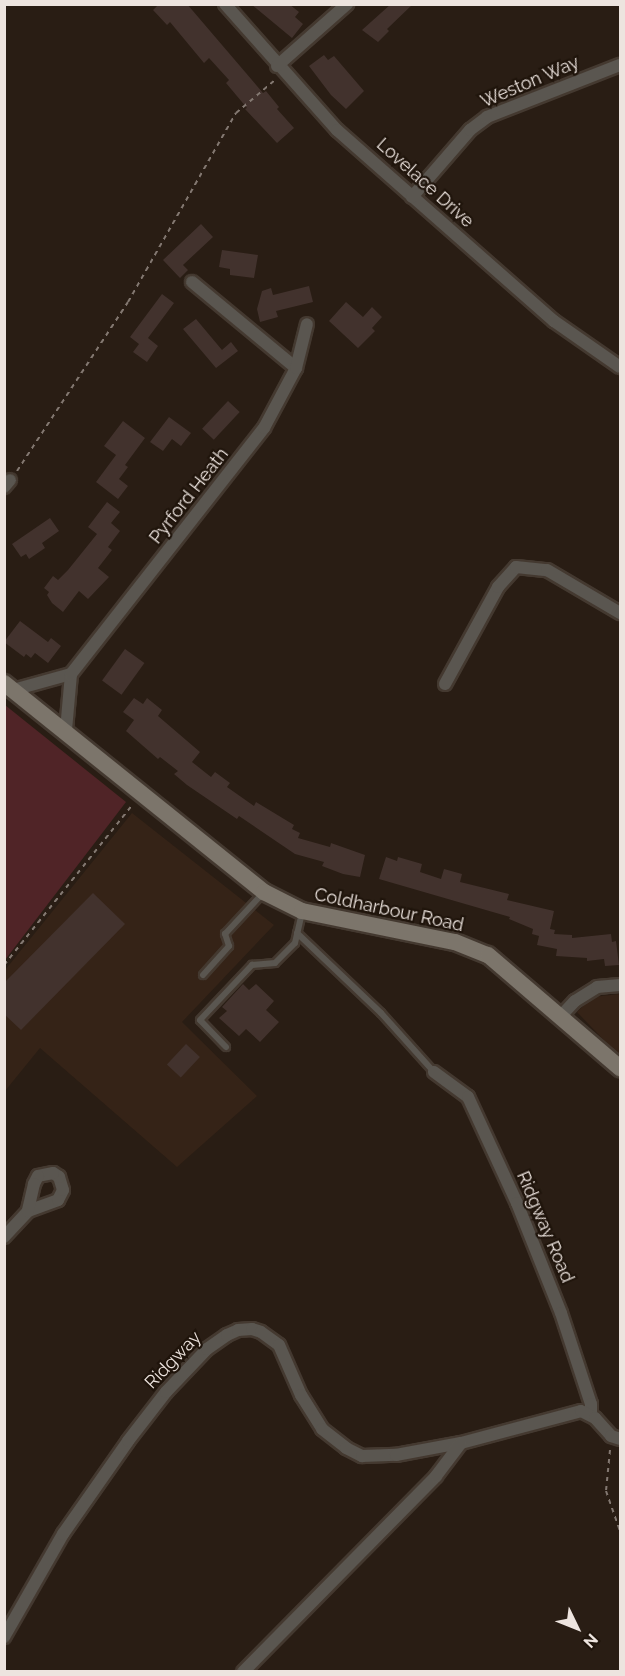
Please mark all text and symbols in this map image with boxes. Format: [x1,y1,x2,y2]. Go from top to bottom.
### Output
street label: Weston Way [477,51,583,113]
street label: Lovelace Drive [372,134,478,232]
street label: Pyrford Heath [145,444,233,548]
street label: Coldharbour Road [312,884,466,936]
street label: Ridgway Road [512,1168,578,1286]
street label: Ridgway [140,1327,206,1393]
north arrow [547,1598,607,1658]
text: N [579,1630,602,1652]

